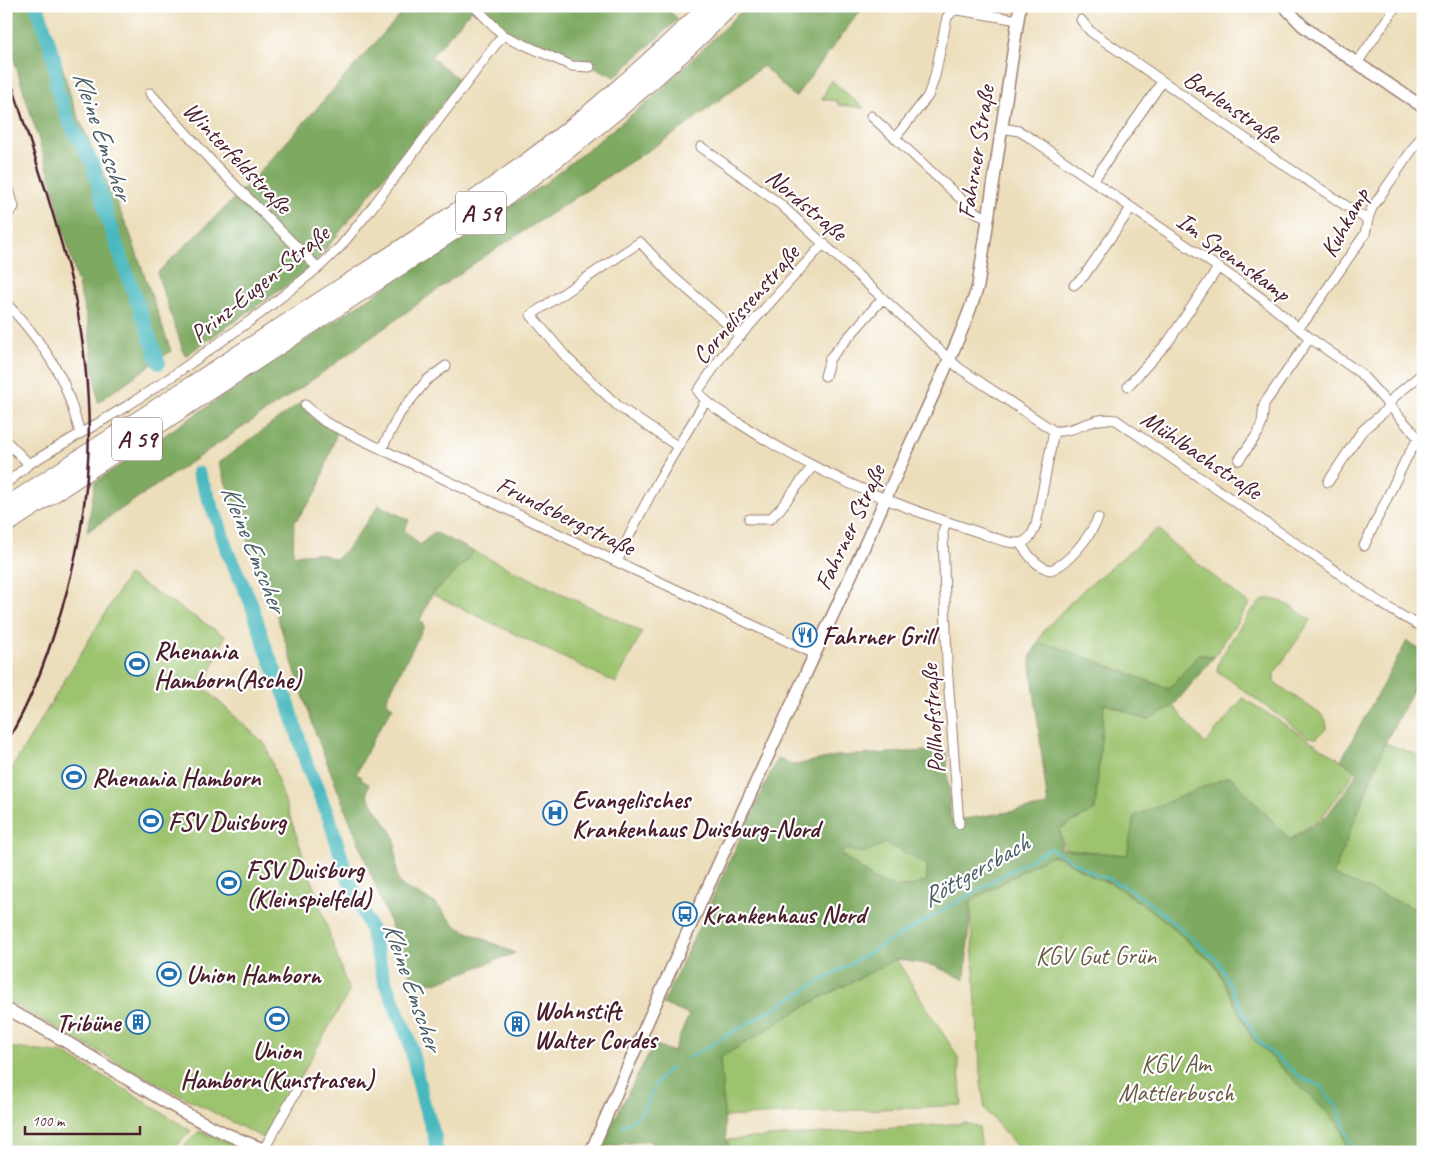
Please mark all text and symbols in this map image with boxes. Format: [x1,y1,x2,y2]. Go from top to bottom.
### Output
street label: Barlenstraße [1178,63,1289,152]
water label: Kleine Emscher [65,67,141,208]
street label: Fahrner Straße [950,81,1003,221]
street label: Winterfeldstraße [176,95,300,222]
street label: Nordstraße [759,161,855,249]
street label: Kuhkamp [1313,181,1378,263]
road number: A 59 [456,192,506,234]
street label: Im Spennskamp [1170,205,1298,310]
street label: Prinz-Eugen-Straße [183,217,337,350]
street label: Cornelissenstraße [685,237,808,371]
street label: Mühlbachstraße [1135,403,1270,508]
road number: A 59 [112,418,162,460]
street label: Fahrner Straße [807,458,894,595]
street label: Frundsbergstraße [491,469,642,564]
water label: Kleine Emscher [213,480,296,620]
place label: Fahrner Grill [822,620,939,652]
restaurant icon: Fahrner Grill [792,622,818,648]
place label: Rhenania Hamborn(Asche) [154,635,303,696]
sports icon: Rhenania Hamborn(Asche) [124,651,150,677]
street label: Pollhofstraße [913,661,953,775]
place label: Rhenania Hamborn [92,762,262,794]
sports icon: Rhenania Hamborn [61,764,87,790]
place label: Evangelisches Krankenhaus Duisburg-Nord [572,784,824,845]
hospital icon: Evangelisches Krankenhaus Duisburg-Nord [542,800,568,826]
place label: FSV Duisburg [168,806,288,838]
sports icon: FSV Duisburg [138,808,164,834]
water label: Röttgersbach [915,825,1037,914]
place label: FSV Duisburg (Kleinspielfeld) [246,854,373,915]
sports icon: FSV Duisburg (Kleinspielfeld) [216,870,242,896]
place label: Krankenhaus Nord [702,899,870,931]
bus stop icon: Krankenhaus Nord [672,901,698,927]
water label: Kleine Emscher [375,918,451,1059]
park label: KGV Gut Grün [1036,940,1157,972]
place label: Union Hamborn [186,959,322,991]
sports icon: Union Hamborn [156,961,182,987]
place label: Wohnstift Walter Cordes [534,995,659,1056]
sports icon: Union Hamborn(Kunstrasen) [264,1006,290,1032]
place label: Tribüne [56,1007,123,1039]
building icon: Tribüne [125,1009,151,1035]
building icon: Wohnstift Walter Cordes [504,1011,530,1037]
place label: Union Hamborn(Kunstrasen) [180,1035,376,1096]
park label: KGV Am Mattlerbusch [1118,1048,1235,1109]
scale bar [25,1103,140,1135]
text: 100 m [32,1112,66,1131]

